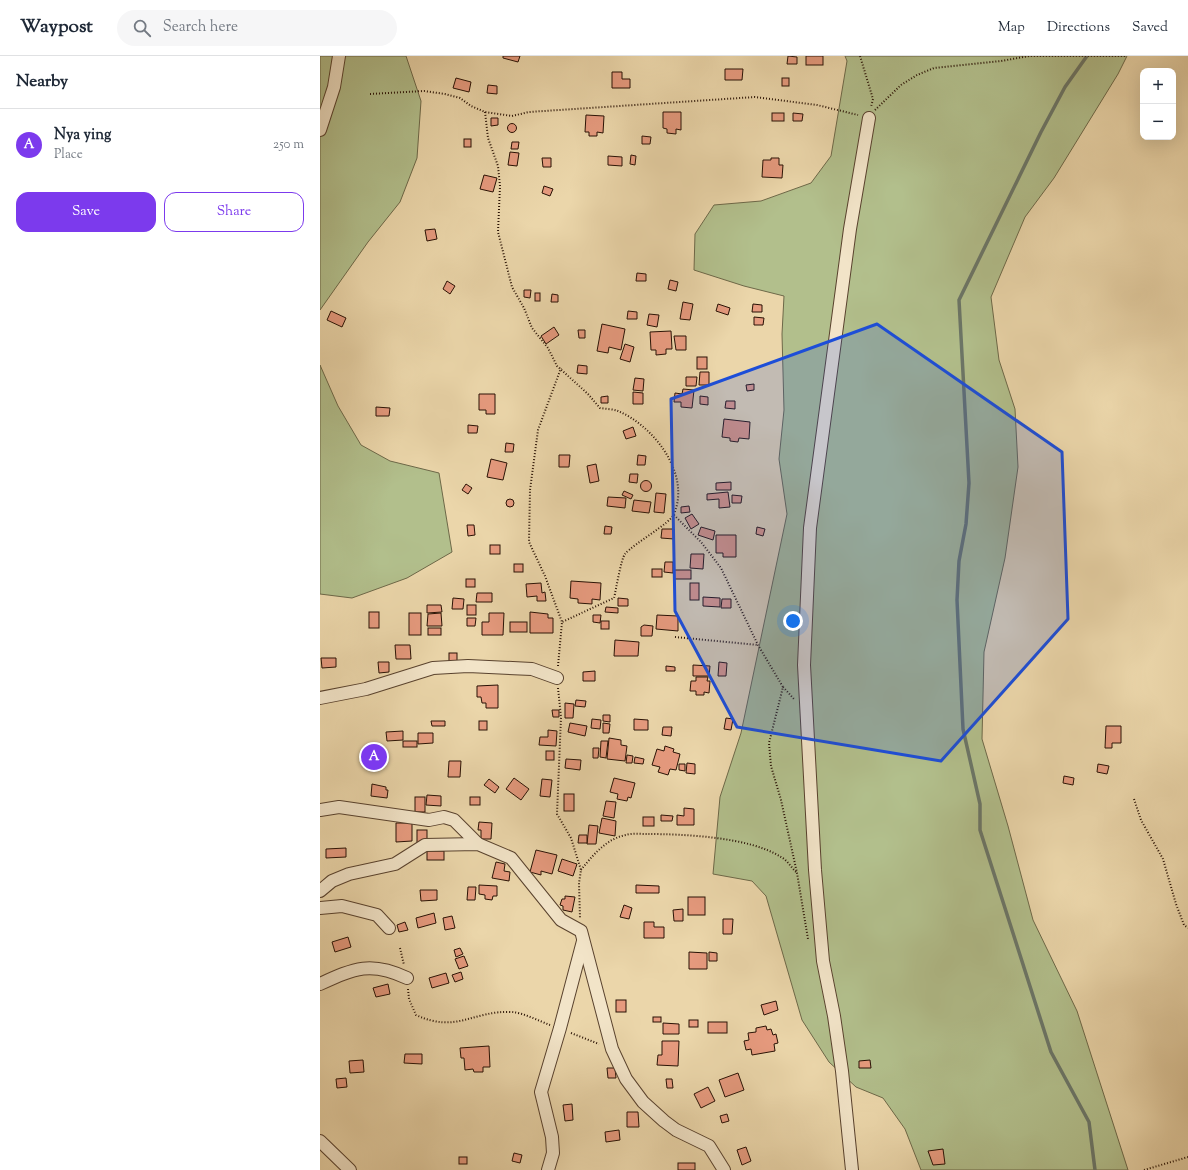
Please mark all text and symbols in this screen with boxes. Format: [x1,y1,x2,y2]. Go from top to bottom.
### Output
search box [117,10,397,46]
text: Waypost [20,14,93,41]
icon: search [131,17,153,39]
text: Search here [163,17,238,38]
text: Map [998,18,1025,38]
text: Directions [1047,18,1110,38]
text: Saved [1132,18,1168,38]
map controls [1140,68,1176,140]
button: + [1140,68,1176,104]
text: Nearby [16,70,68,94]
button: − [1140,104,1176,140]
text: Nya ying [54,125,111,146]
text: A [24,136,34,154]
text: 250 m [273,136,304,154]
text: Place [54,146,83,164]
button: Save [16,192,156,232]
button: Share [164,192,304,232]
your location [783,611,803,631]
pin: A [361,742,387,772]

